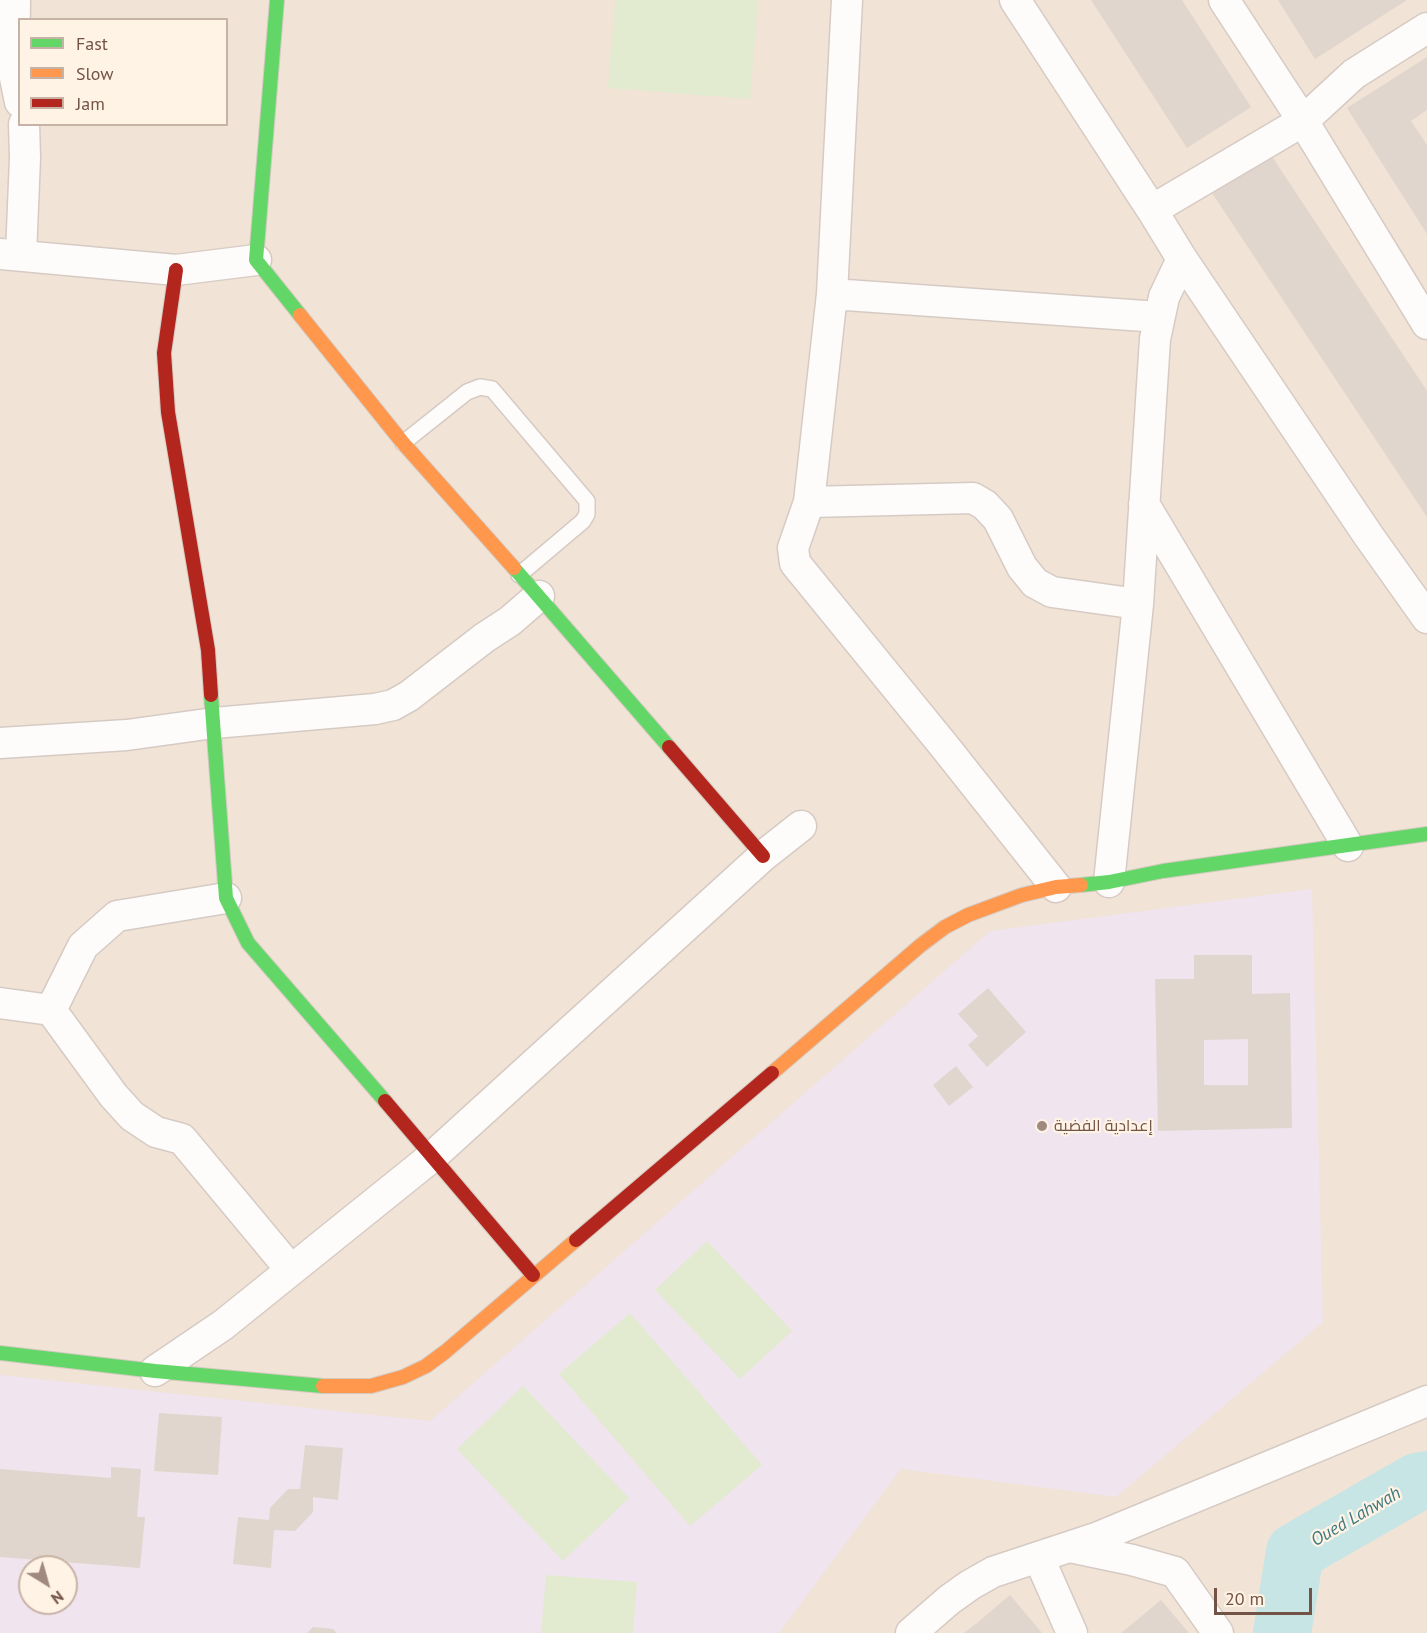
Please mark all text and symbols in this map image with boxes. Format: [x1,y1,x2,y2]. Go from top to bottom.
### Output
legend [18,18,228,126]
text: Fast [76,32,108,55]
text: Slow [76,62,114,85]
text: Jam [76,92,105,115]
place label: إعدادية الفضية [1054,1116,1153,1136]
marker: إعدادية الفضية [1035,1119,1049,1133]
water label: Oued Lahwah [1307,1483,1405,1551]
north arrow [18,1555,78,1615]
scale bar [1217,1576,1314,1614]
text: N [47,1587,68,1609]
text: 20 m [1225,1587,1264,1610]

